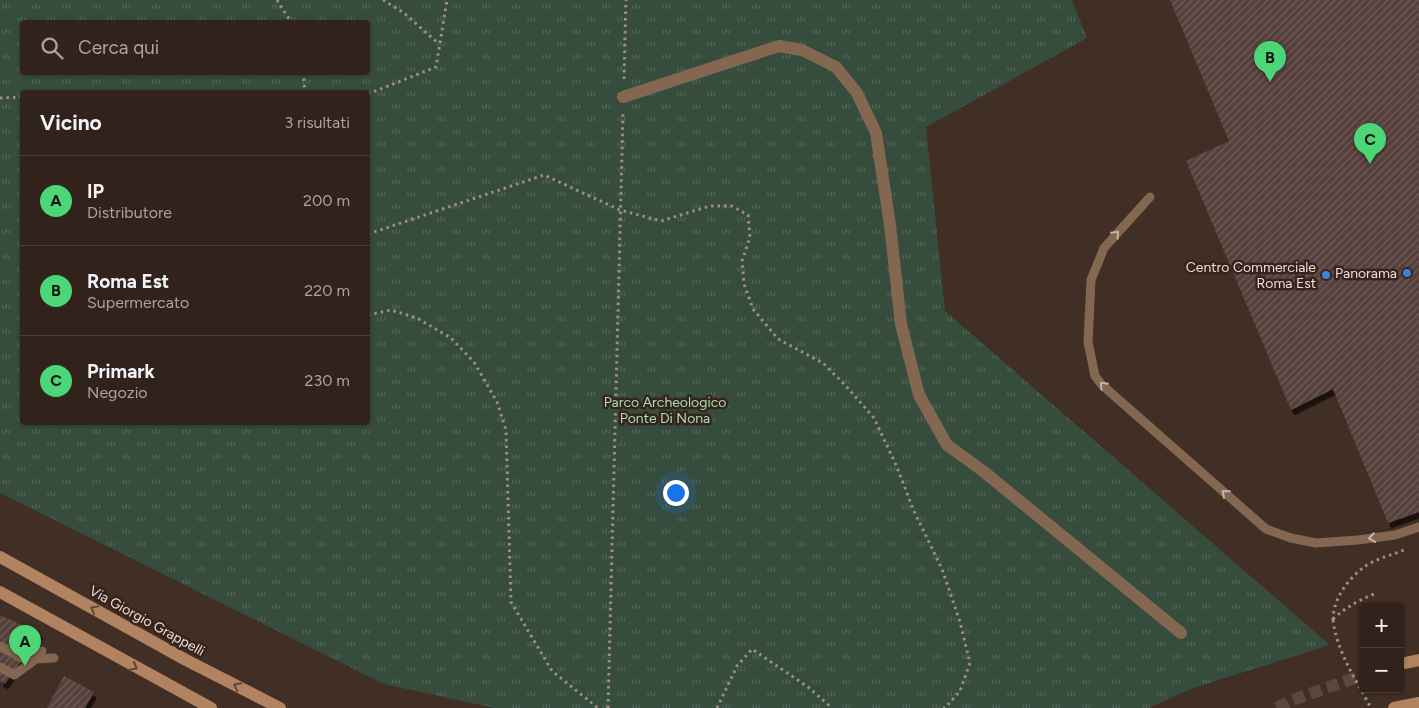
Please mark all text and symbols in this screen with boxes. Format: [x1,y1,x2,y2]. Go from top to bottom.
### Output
search box [20,20,370,75]
icon: search [38,34,66,62]
text: Cerca qui [78,36,159,59]
pin: B [1254,41,1286,82]
text: Vicino [40,110,102,135]
text: 3 risultati [284,113,350,132]
pin: C [1354,123,1386,164]
text: IP [87,180,104,203]
text: A [50,191,62,210]
text: 200 m [303,191,350,210]
text: Distributore [87,203,172,222]
one-way arrow [1110,231,1119,240]
place label: Centro Commerciale Roma Est [1186,259,1316,292]
place label: Panorama [1335,265,1397,282]
marker: Panorama [1401,267,1413,279]
marker: Centro Commerciale Roma Est [1320,269,1332,281]
text: Roma Est [87,270,169,293]
text: B [51,281,61,300]
text: 220 m [304,281,350,300]
text: Supermercato [87,293,189,312]
text: Primark [87,360,155,383]
text: C [50,371,62,390]
text: 230 m [305,371,350,390]
one-way arrow [1100,382,1109,391]
text: Negozio [87,383,148,402]
park label: Parco Archeologico Ponte Di Nona [604,394,726,427]
your location [663,480,689,506]
one-way arrow [1221,490,1230,499]
one-way arrow [1367,532,1375,543]
street label: Via Giorgio Grappelli [86,582,208,660]
map controls [1359,603,1404,693]
button: + [1359,603,1404,648]
one-way arrow [90,605,99,615]
pin: A [9,625,41,666]
button: − [1359,648,1404,693]
one-way arrow [129,661,138,671]
one-way arrow [233,682,242,692]

